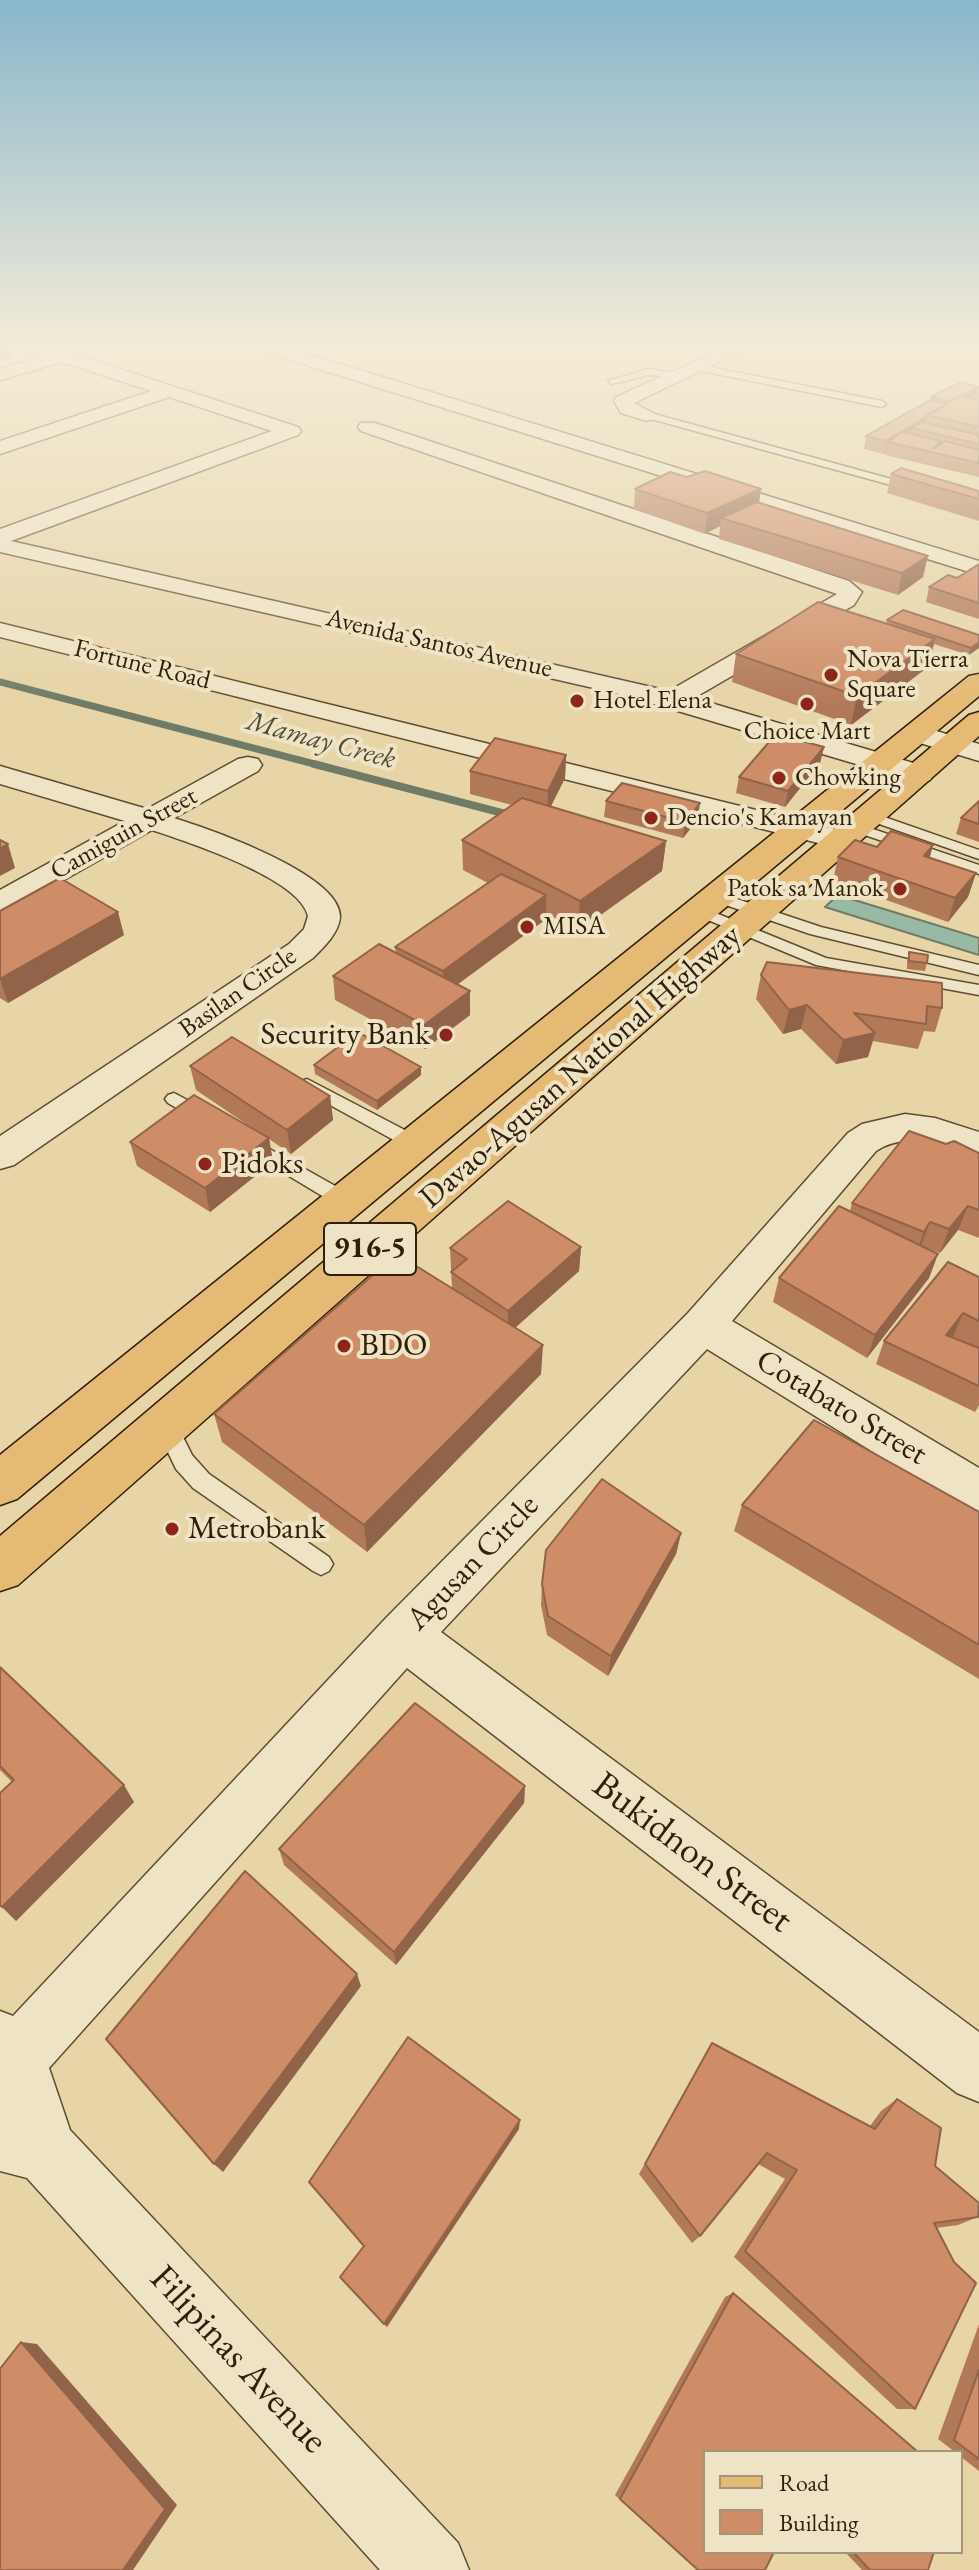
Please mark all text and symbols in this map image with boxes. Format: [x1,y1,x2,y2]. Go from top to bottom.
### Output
street label: Avenida Santos Avenue [323,603,555,685]
street label: Fortune Road [71,633,213,697]
place label: Nova Tierra Square [847,644,968,706]
marker: Nova Tierra Square [822,666,840,684]
place label: Hotel Elena [593,685,712,717]
marker: Hotel Elena [568,692,586,710]
marker: Choice Mart [798,695,816,713]
water label: Mamay Creek [243,705,399,777]
place label: Choice Mart [744,716,870,748]
place label: Chowking [795,762,901,794]
marker: Chowking [770,769,788,787]
street label: Camiguin Street [45,781,203,887]
place label: Dencio's Kamayan [667,802,853,834]
marker: Dencio's Kamayan [642,809,660,827]
place label: Patok sa Manok [727,873,884,905]
marker: Patok sa Manok [891,880,909,898]
place label: MISA [543,911,605,943]
street label: Davao-Agusan National Highway [412,917,750,1217]
marker: MISA [518,918,536,936]
street label: Basilan Circle [173,941,303,1045]
place label: Security Bank [261,1016,430,1054]
marker: Security Bank [437,1026,455,1044]
place label: Pidoks [221,1145,303,1183]
marker: Pidoks [196,1155,214,1173]
road number: 916-5 [324,1223,416,1275]
place label: BDO [360,1327,427,1365]
marker: BDO [335,1337,353,1355]
street label: Cotabato Street [749,1342,933,1474]
street label: Agusan Circle [399,1487,547,1639]
place label: Metrobank [188,1510,326,1548]
marker: Metrobank [163,1520,181,1538]
street label: Bukidnon Street [583,1763,801,1943]
street label: Filipinas Avenue [139,2257,337,2463]
legend [703,2450,963,2554]
text: Road [779,2467,829,2498]
text: Building [779,2507,859,2538]

